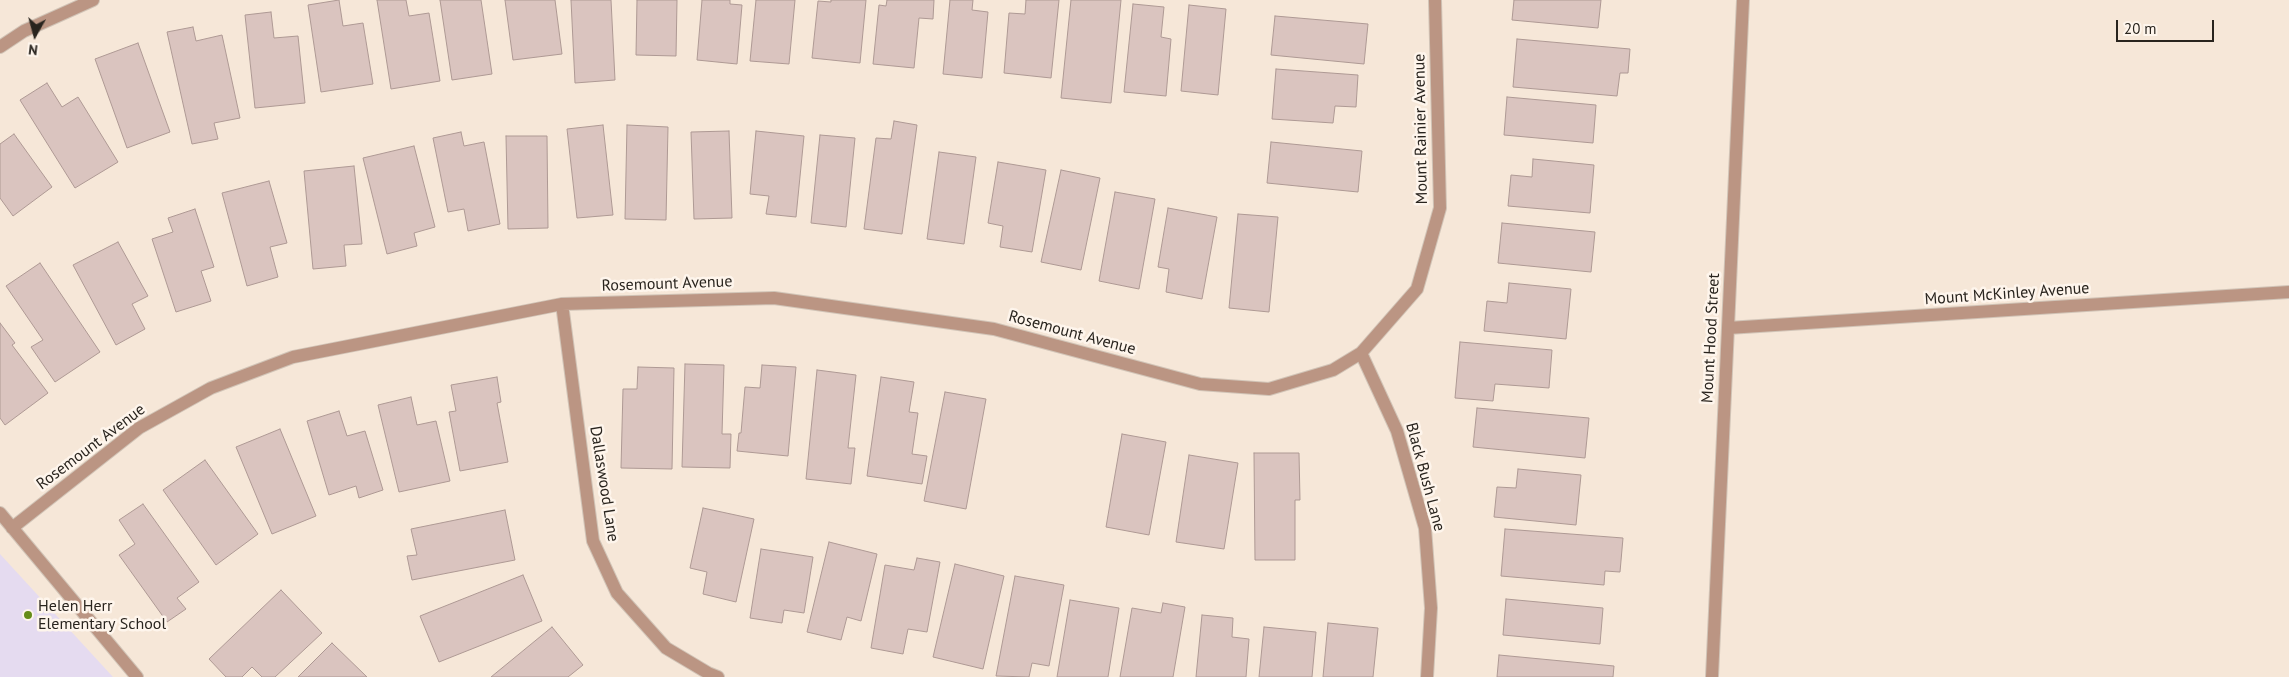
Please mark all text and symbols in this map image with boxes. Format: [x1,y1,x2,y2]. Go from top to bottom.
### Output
north arrow [10,10,60,60]
scale bar [2119,10,2216,42]
text: 20 m [2124,19,2157,38]
text: N [28,40,39,59]
street label: Mount Rainier Avenue [1410,53,1432,205]
street label: Rosemount Avenue [601,272,733,296]
street label: Mount Hood Street [1698,273,1724,403]
street label: Mount McKinley Avenue [1924,279,2090,309]
street label: Rosemount Avenue [1006,307,1138,359]
street label: Rosemount Avenue [33,400,149,494]
street label: Black Bush Lane [1401,421,1449,533]
street label: Dallaswood Lane [585,425,623,543]
place label: Helen Herr Elementary School [38,596,166,634]
marker: Helen Herr Elementary School [22,609,34,621]

